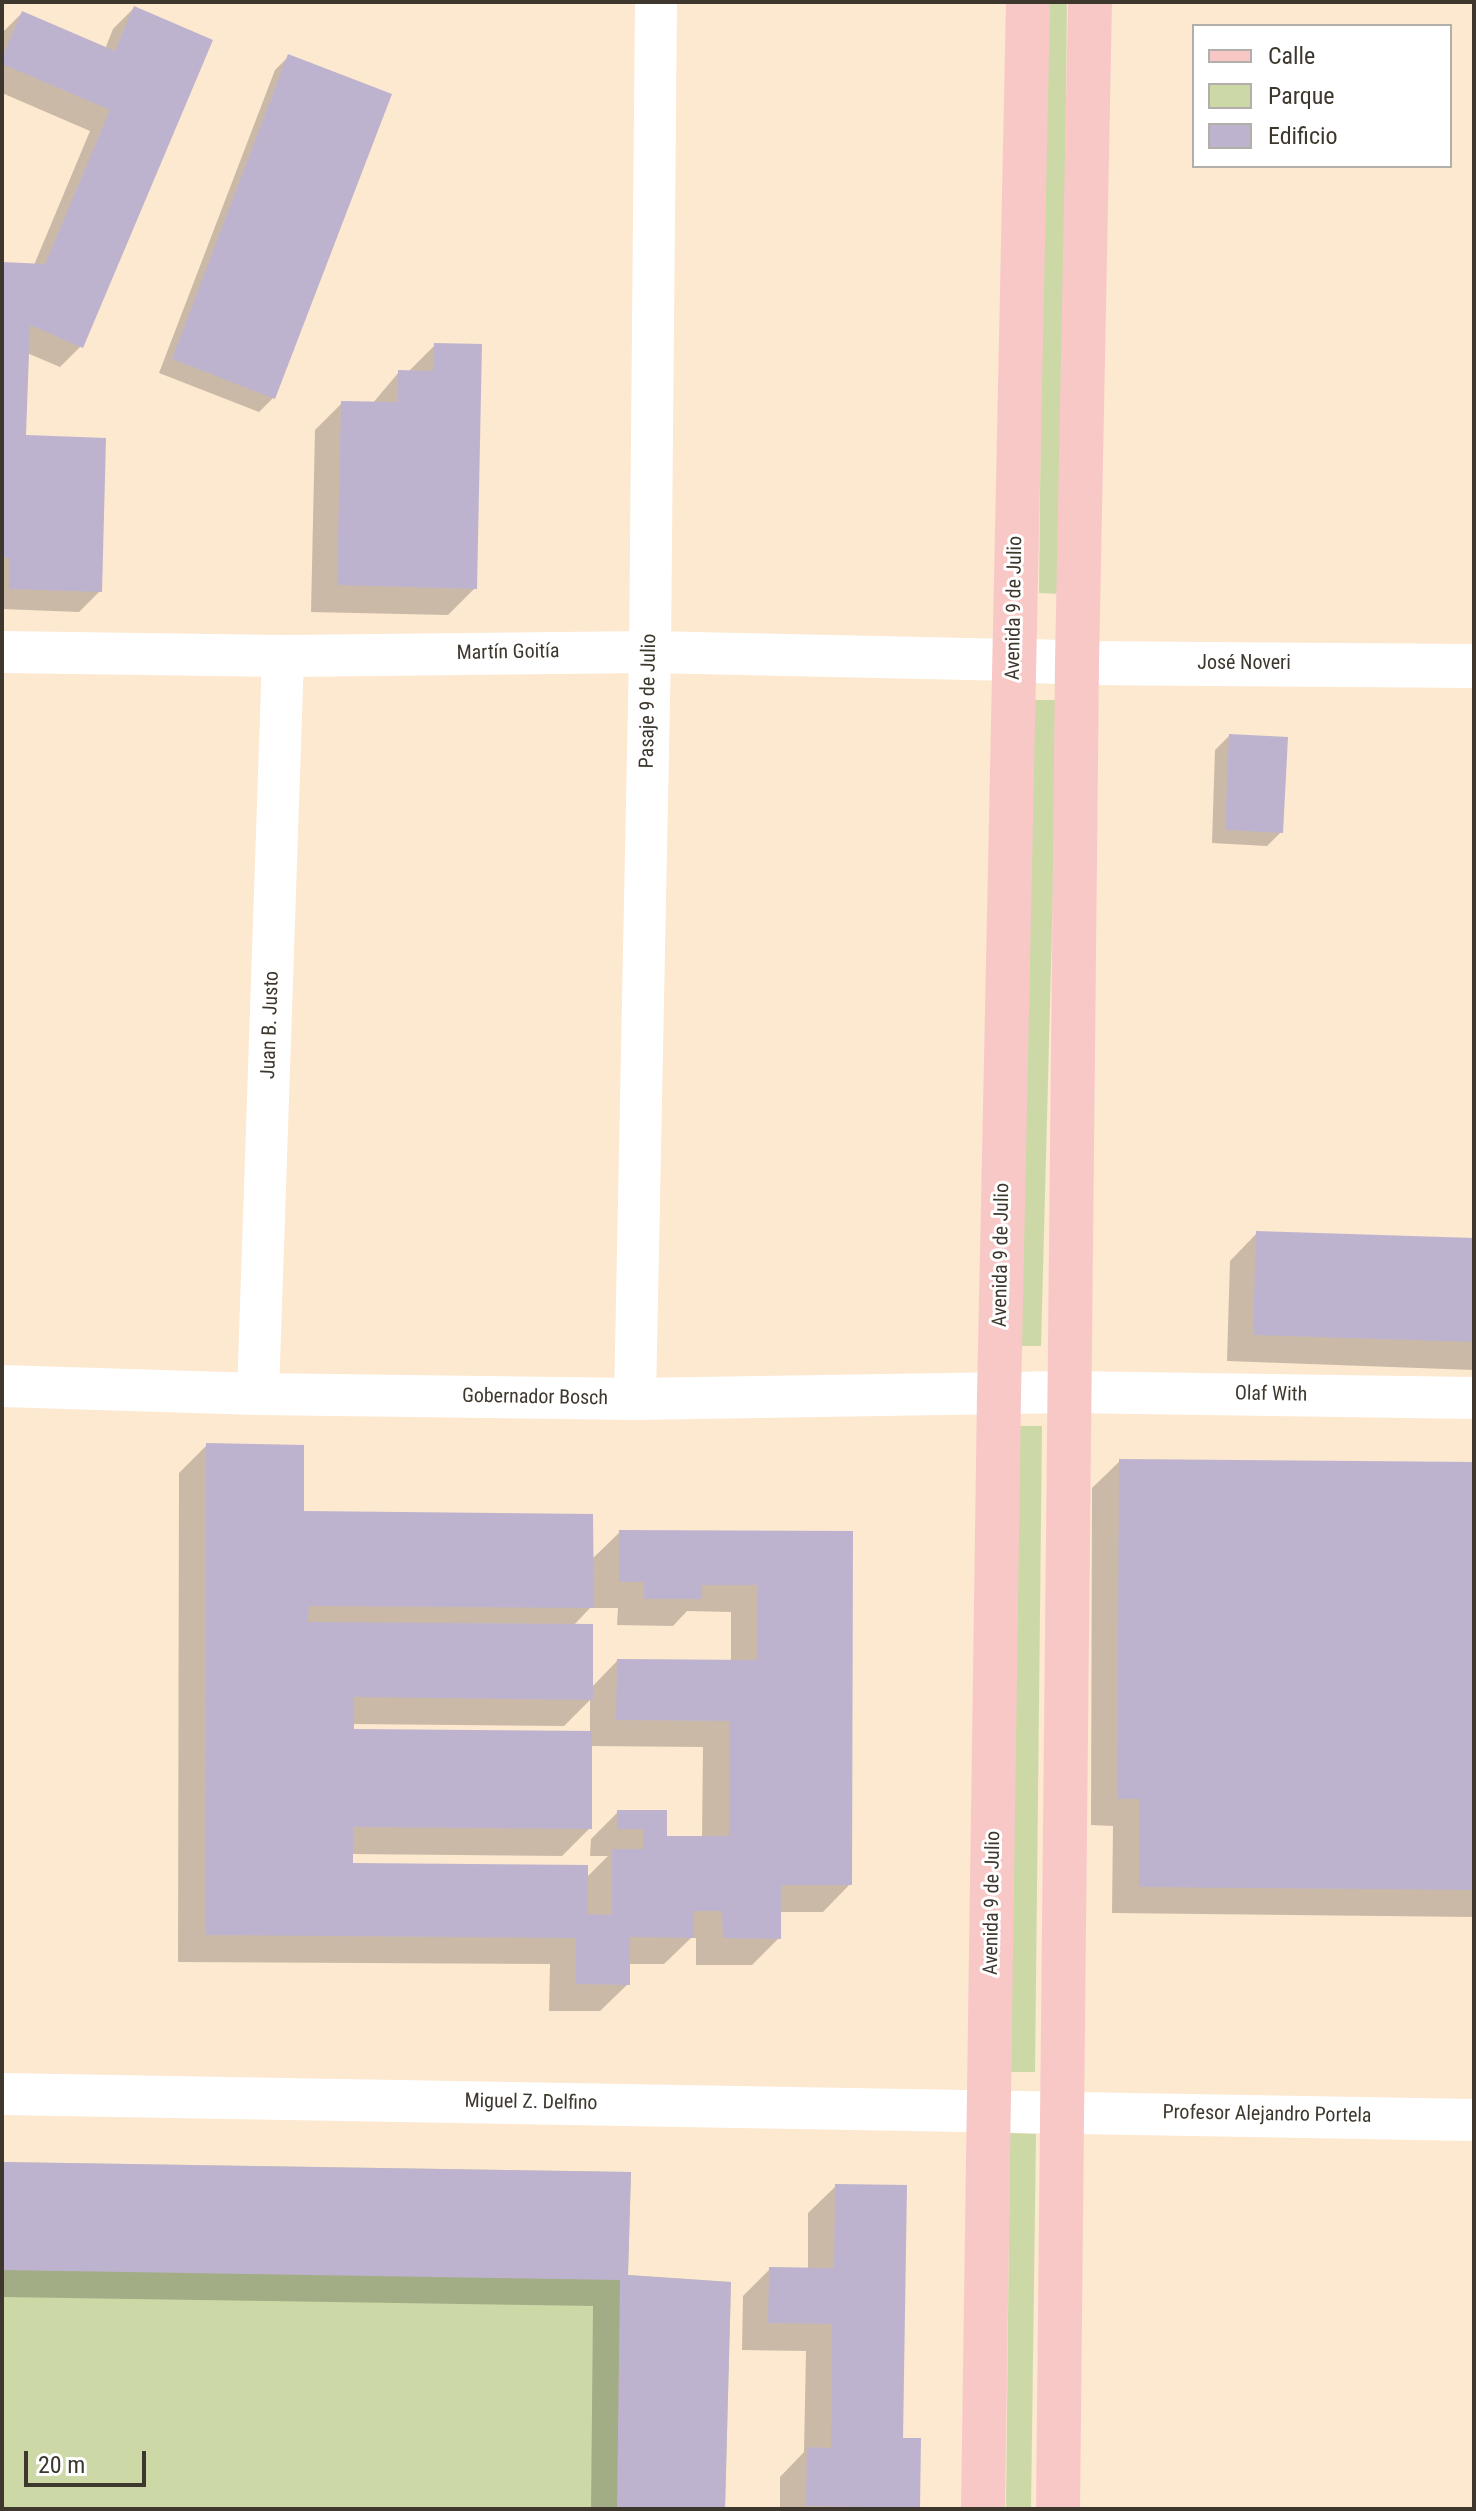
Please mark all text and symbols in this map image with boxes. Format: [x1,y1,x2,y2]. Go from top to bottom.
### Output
legend [1192,24,1452,168]
text: Calle [1268,42,1315,70]
text: Parque [1268,82,1335,110]
text: Edificio [1268,122,1338,150]
street label: Avenida 9 de Julio [1002,536,1028,680]
street label: Pasaje 9 de Julio [636,633,662,769]
street label: Martín Goitía [456,640,560,666]
street label: José Noveri [1197,652,1291,676]
street label: Juan B. Justo [257,971,285,1079]
street label: Avenida 9 de Julio [989,1183,1015,1327]
street label: Olaf With [1235,1382,1307,1408]
street label: Gobernador Bosch [462,1385,608,1411]
street label: Avenida 9 de Julio [980,1831,1006,1975]
street label: Miguel Z. Delfino [464,2090,598,2116]
street label: Profesor Alejandro Portela [1162,2101,1372,2129]
scale bar [28,2435,150,2485]
text: 20 m [38,2451,85,2479]

